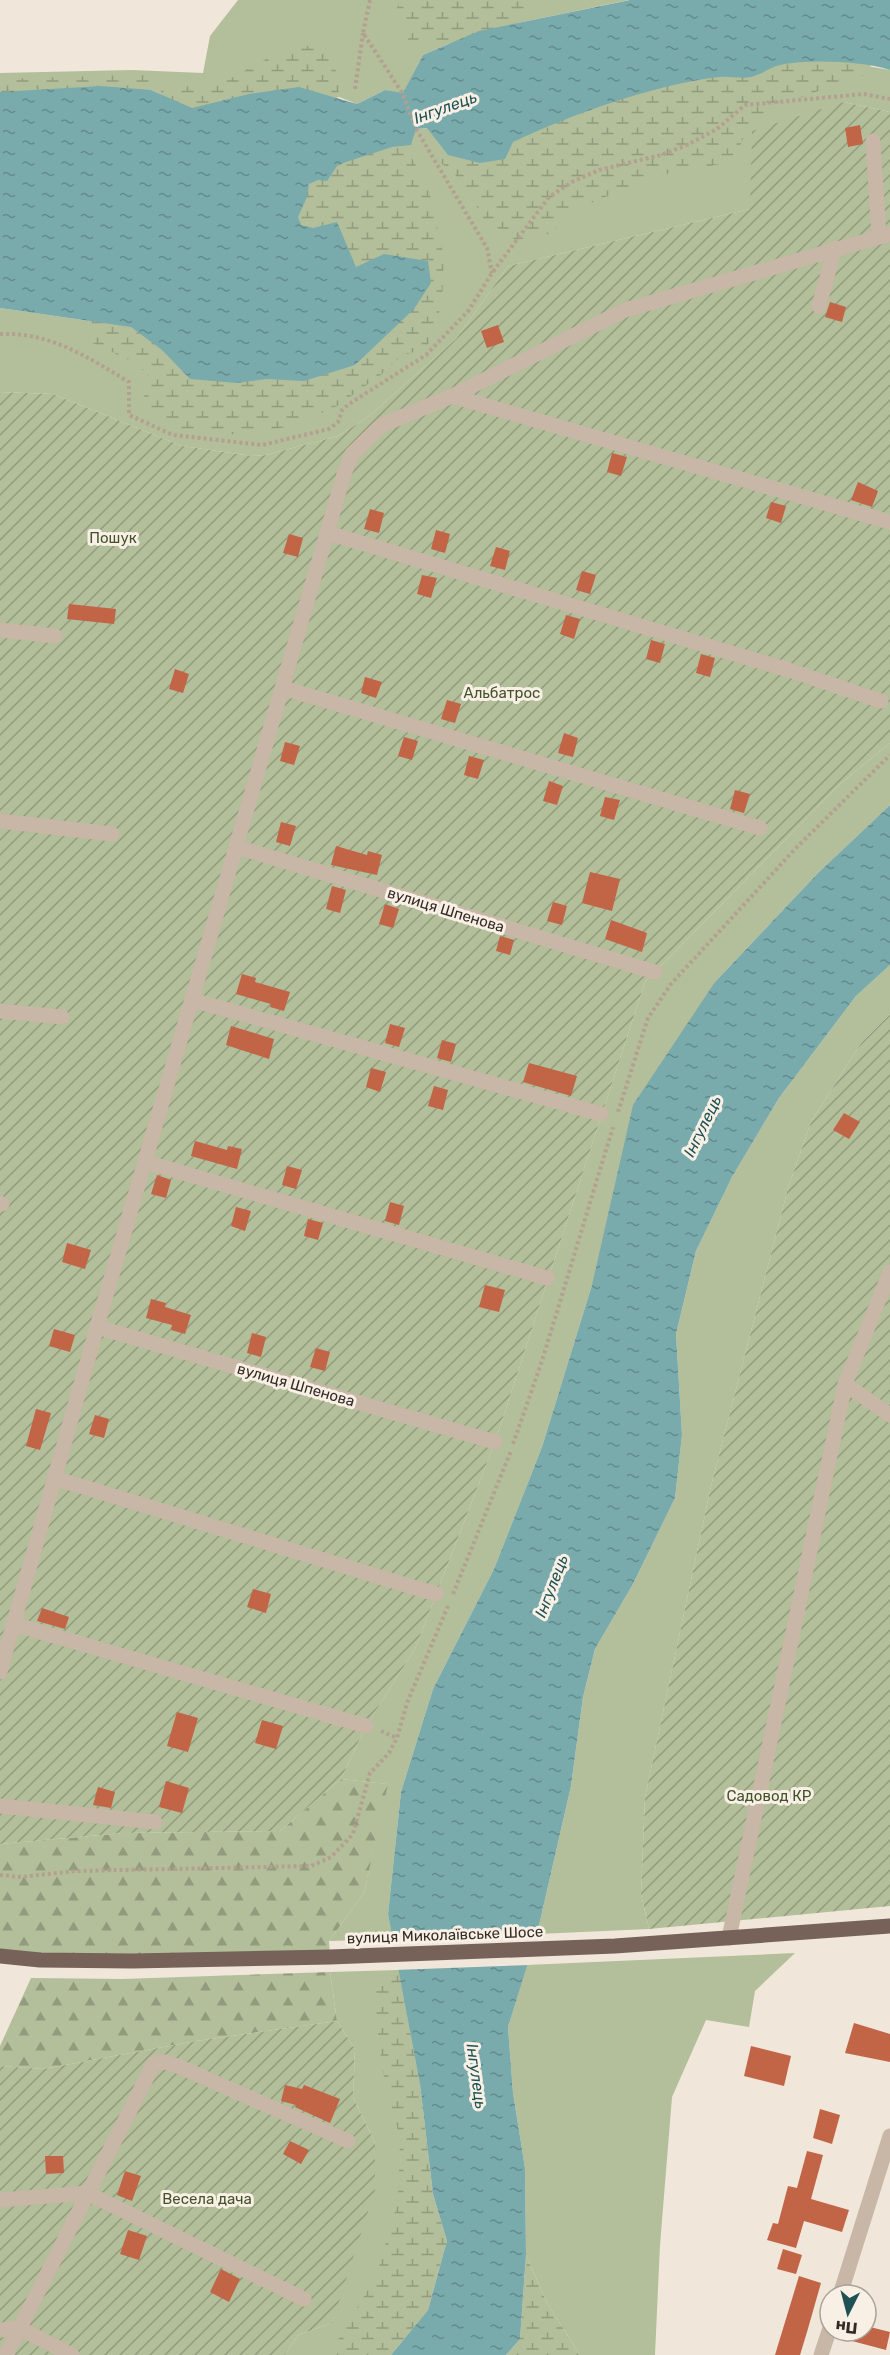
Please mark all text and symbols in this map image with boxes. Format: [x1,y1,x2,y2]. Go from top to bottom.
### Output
water label: Інгулець [411,87,479,128]
park label: Пошук [89,529,137,547]
park label: Альбатрос [464,684,540,702]
street label: вулиця Шпенова [385,884,507,936]
water label: Інгулець [680,1093,725,1160]
street label: вулиця Шпенова [235,1360,357,1410]
water label: Інгулець [531,1552,572,1620]
park label: Садовод КР [727,1787,812,1805]
street label: вулиця Миколаївське Шосе [346,1923,544,1947]
water label: Інгулець [463,2042,490,2110]
park label: Весела дача [162,2190,252,2208]
north arrow [818,2283,878,2343]
text: Пн [834,2317,858,2338]

